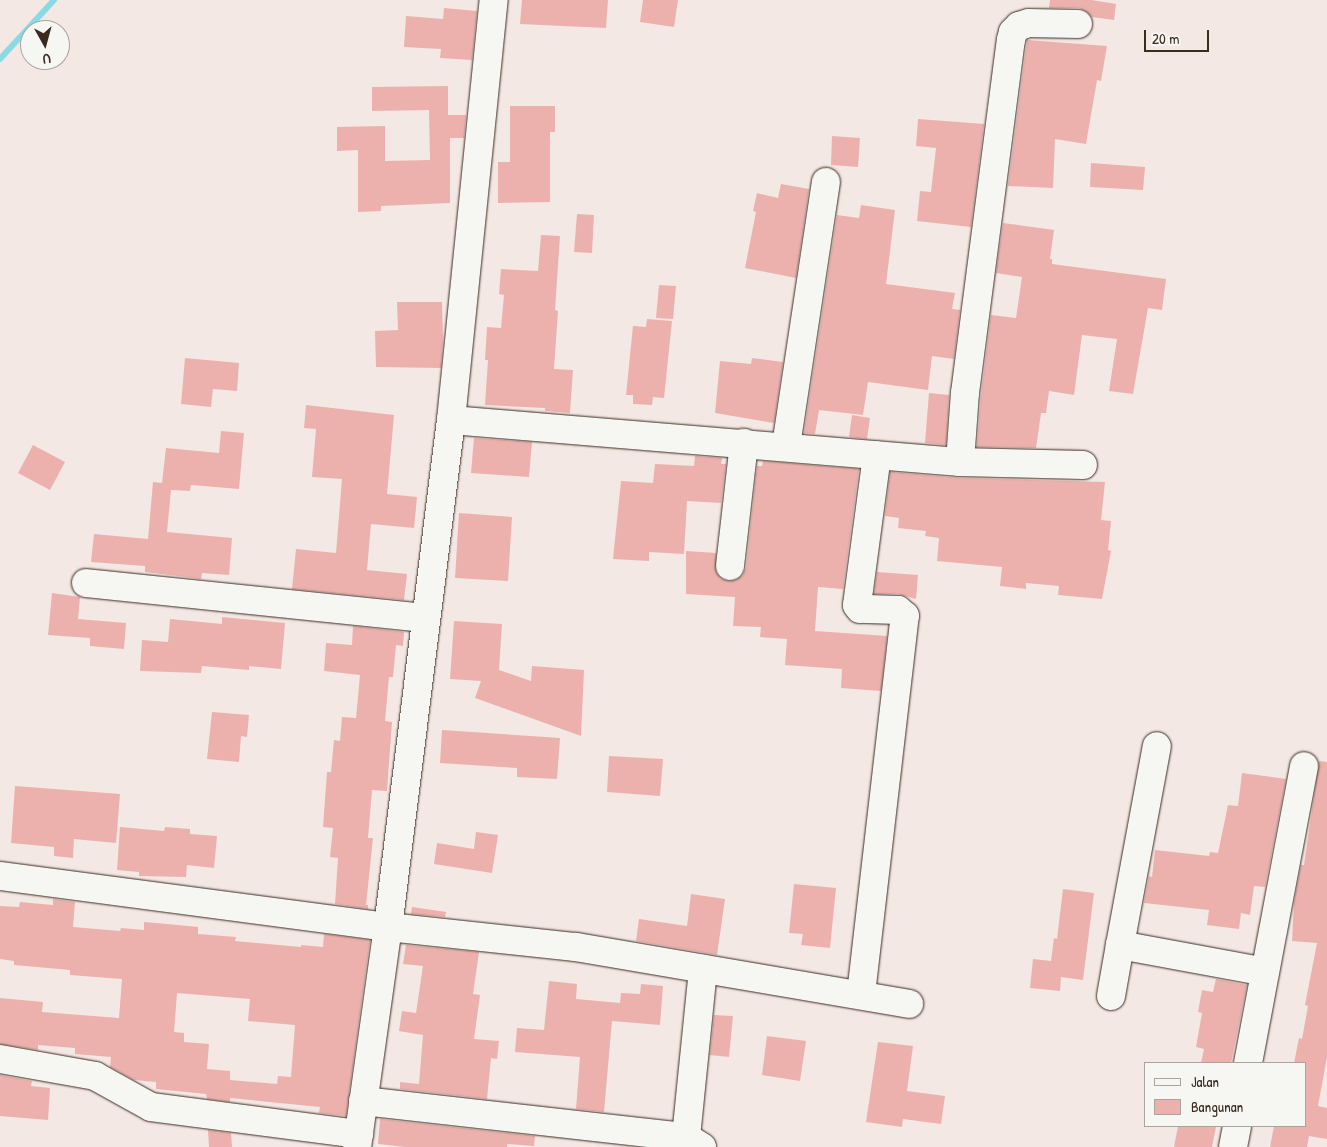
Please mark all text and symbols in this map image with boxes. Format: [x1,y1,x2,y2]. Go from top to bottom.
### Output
north arrow [20,20,70,70]
scale bar [1147,20,1212,52]
text: 20 m [1152,28,1179,49]
text: U [42,49,52,69]
legend [1144,1062,1307,1127]
text: Jalan [1191,1071,1219,1092]
text: Bangunan [1191,1096,1243,1117]

